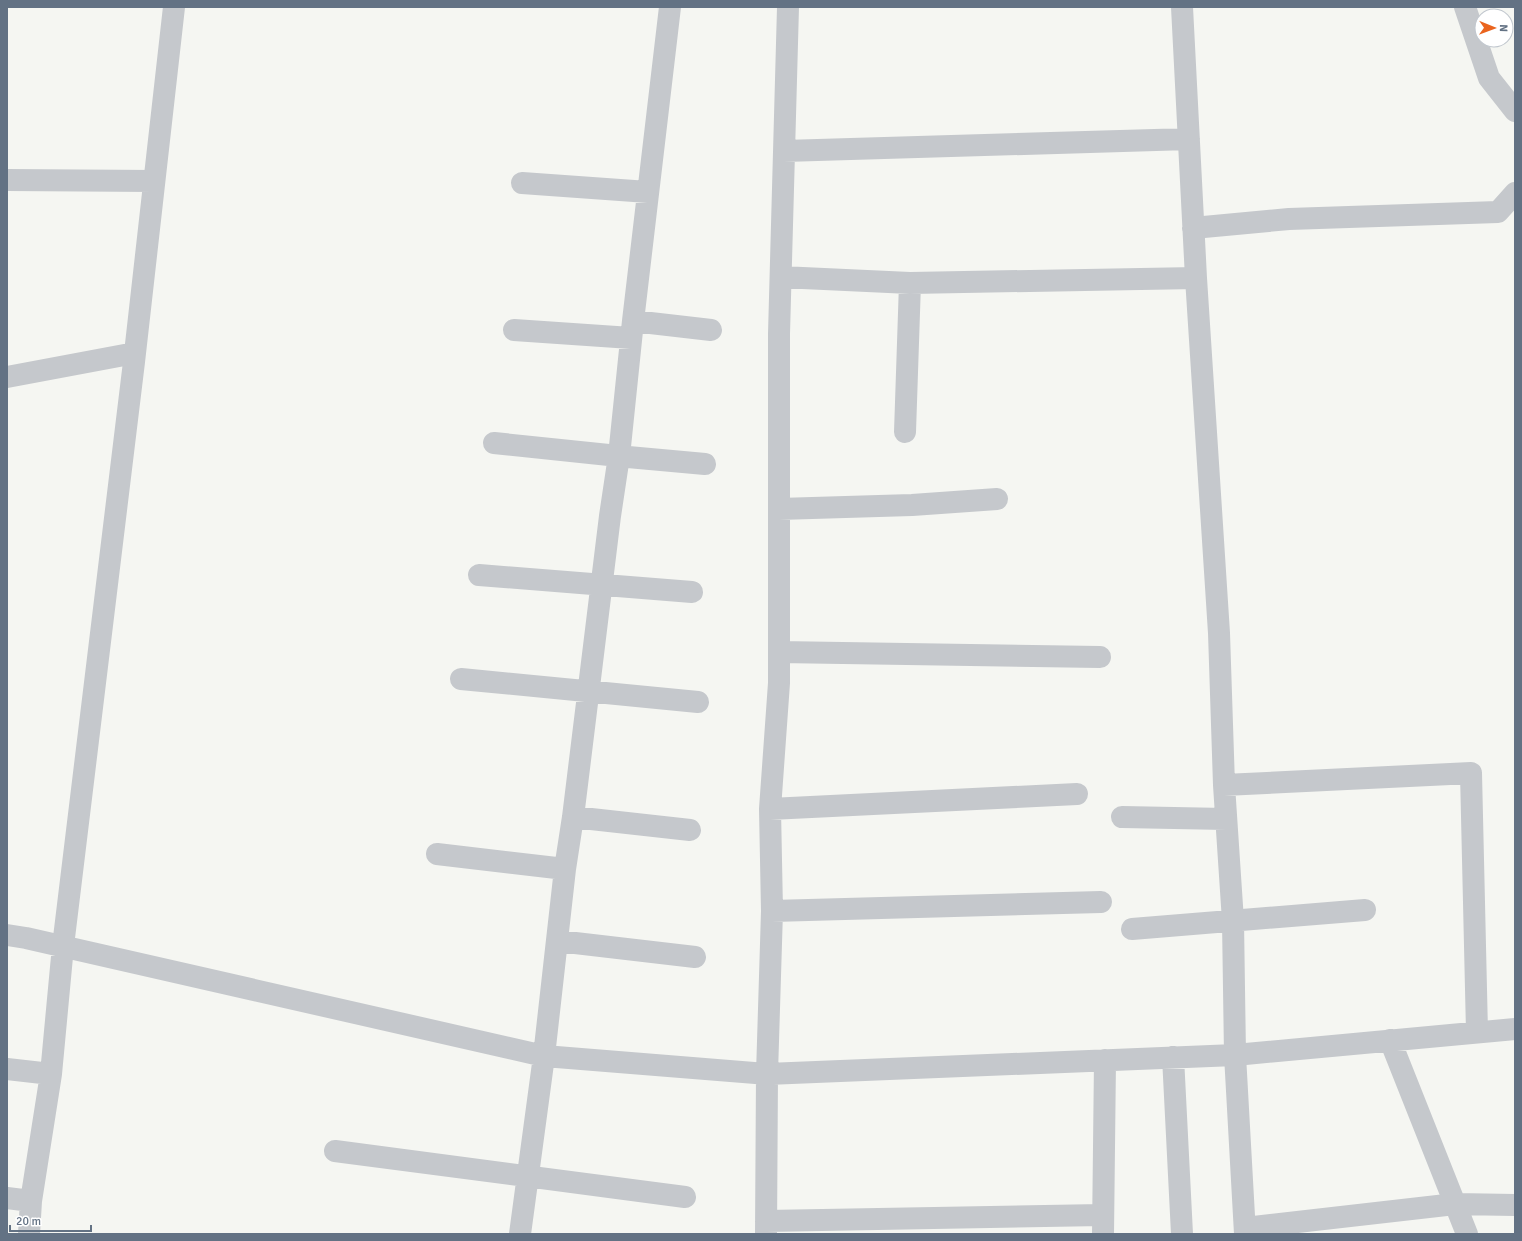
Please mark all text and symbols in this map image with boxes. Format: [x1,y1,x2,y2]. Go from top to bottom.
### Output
north arrow [1474,8,1514,48]
text: N [1497,24,1510,32]
scale bar [10,1207,91,1233]
text: 20 m [16,1214,41,1229]

